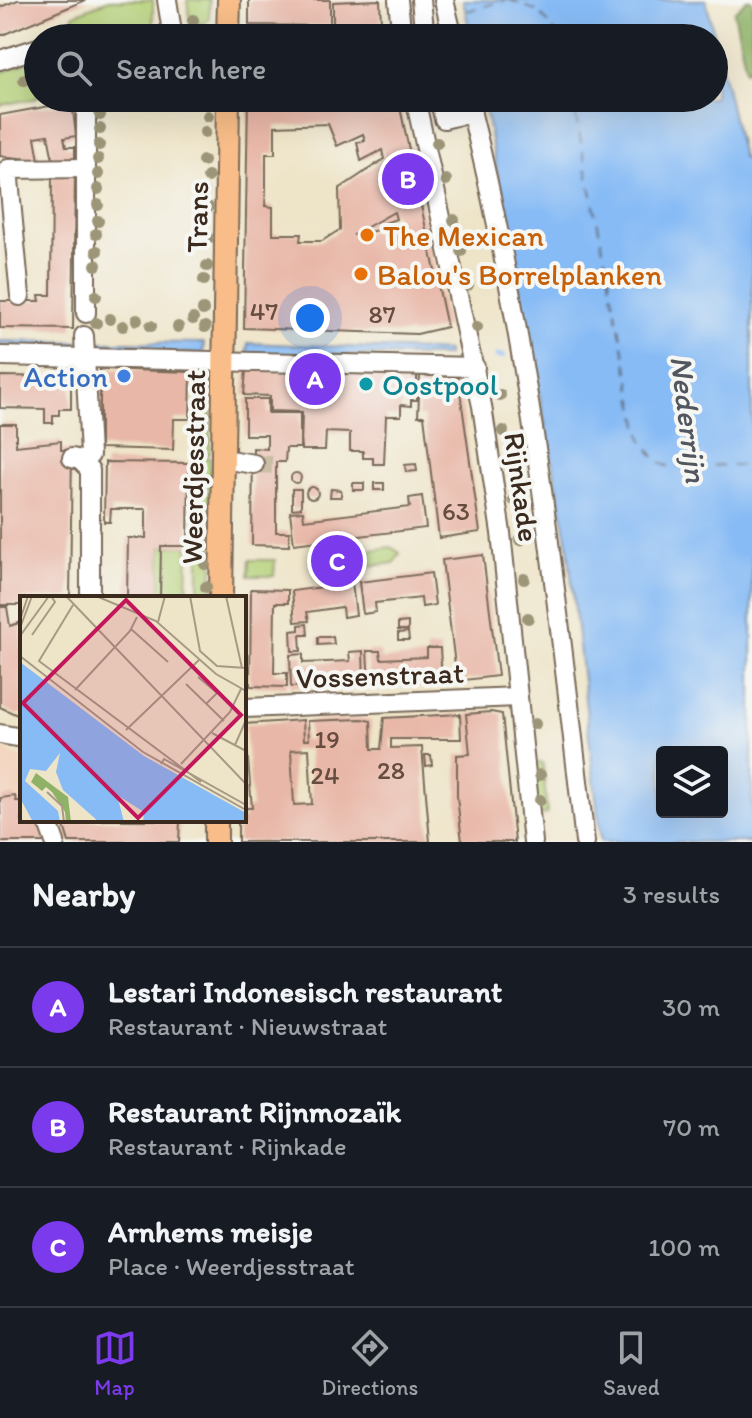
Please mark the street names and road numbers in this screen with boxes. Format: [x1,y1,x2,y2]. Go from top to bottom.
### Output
street label: Trans [178,181,216,253]
street label: Weerdjesstraat [173,369,213,565]
street label: Rijnkade [496,430,548,544]
street label: Vossenstraat [295,654,465,696]

